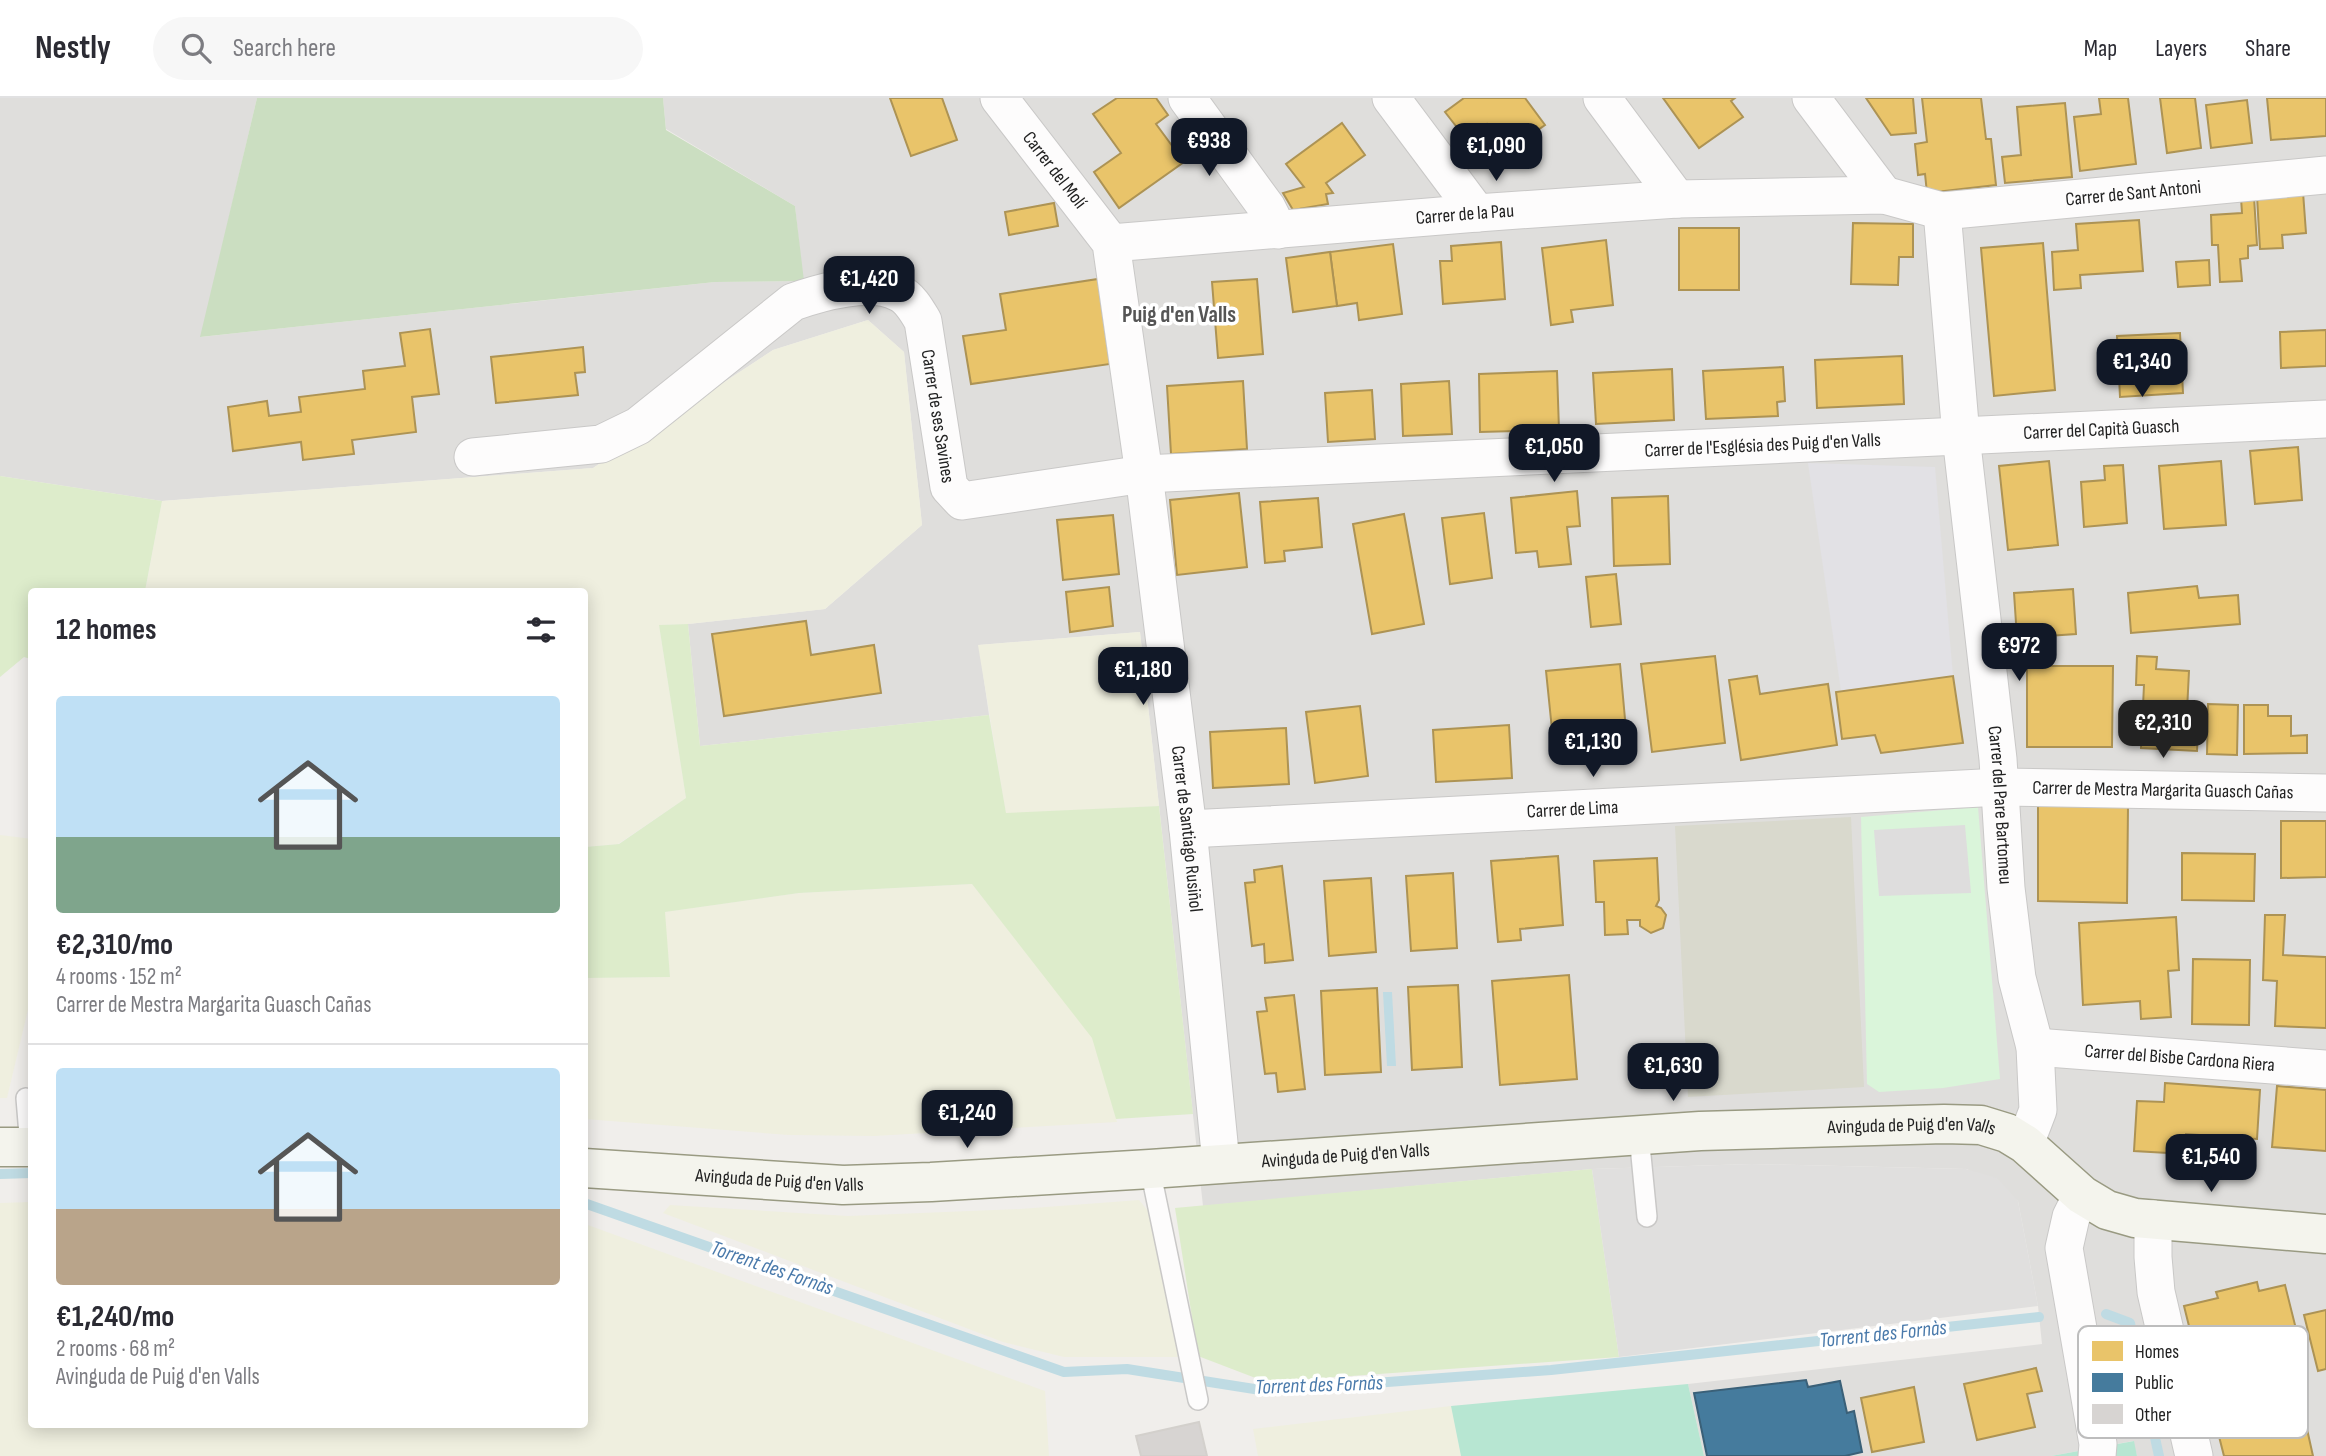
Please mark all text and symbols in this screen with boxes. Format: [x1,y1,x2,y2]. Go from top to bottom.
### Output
search box [153,17,643,80]
text: Nestly [35,28,111,68]
icon: search [177,29,215,67]
text: Search here [233,33,336,64]
text: Map [2084,34,2117,63]
text: Layers [2155,34,2207,63]
text: Share [2245,34,2291,63]
pin: €938 [1168,118,1250,178]
pin: €1,090 [1439,123,1553,183]
street label: Carrer del Molí [1018,127,1092,214]
text: €938 [1187,127,1231,155]
text: €1,090 [1466,132,1526,160]
street label: Carrer de Sant Antoni [2064,175,2202,211]
street label: Carrer de la Pau [1415,199,1515,229]
pin: €1,420 [812,256,926,316]
text: €1,420 [840,265,898,293]
district label: Puig d'en Valls [1122,301,1236,329]
pin: €1,340 [2085,340,2199,399]
street label: Carrer de ses Savines [916,348,960,485]
text: €1,340 [2113,348,2171,376]
street label: Carrer del Capità Guasch [2023,414,2180,445]
pin: €1,050 [1497,424,1611,484]
street label: Carrer de l'Església des Puig d'en Valls [1644,428,1882,462]
text: €1,050 [1525,433,1583,461]
icon: filters [522,611,560,649]
text: 12 homes [56,612,157,648]
pin: €972 [1978,624,2060,683]
text: €972 [1998,632,2040,660]
pin: €1,180 [1086,648,1200,707]
text: €1,180 [1114,656,1172,684]
pin: €2,310 [2106,700,2220,760]
text: €2,310 [2134,709,2192,737]
pin: €1,130 [1536,720,1650,779]
street label: Carrer del Pare Bartomeu [1983,725,2017,885]
text: €1,130 [1564,728,1622,756]
icon: home [245,742,371,868]
street label: Carrer de Santiago Rusiñol [1166,744,1208,913]
street label: Carrer de Mestra Margarita Guasch Cañas [2032,776,2294,804]
street label: Carrer de Lima [1526,795,1619,823]
text: €2,310/mo [56,927,173,963]
text: 4 rooms · 152 m² [56,963,182,991]
text: Carrer de Mestra Margarita Guasch Cañas [56,991,371,1019]
street label: Carrer del Bisbe Cardona Riera [2084,1039,2276,1077]
pin: €1,630 [1616,1044,1730,1103]
text: €1,630 [1644,1052,1702,1080]
pin: €1,240 [910,1090,1024,1150]
text: €1,240 [938,1099,996,1127]
street label: Avinguda de Puig d'en Valls [1826,1112,1999,1140]
icon: home [245,1114,371,1240]
pin: €1,540 [2154,1134,2268,1194]
street label: Avinguda de Puig d'en Valls [1260,1138,1431,1173]
text: €1,540 [2182,1143,2240,1171]
street label: Avinguda de Puig d'en Valls [694,1164,864,1197]
water label: Torrent des Fornàs [708,1235,837,1301]
text: €1,240/mo [56,1299,174,1335]
water label: Torrent des Fornàs [1818,1315,1948,1353]
legend [2078,1326,2308,1438]
text: 2 rooms · 68 m² [56,1335,175,1363]
text: Homes [2135,1341,2179,1364]
text: Avinguda de Puig d'en Valls [56,1363,260,1391]
water label: Torrent des Fornàs [1255,1370,1384,1400]
text: Public [2135,1372,2174,1395]
text: Other [2135,1404,2172,1427]

